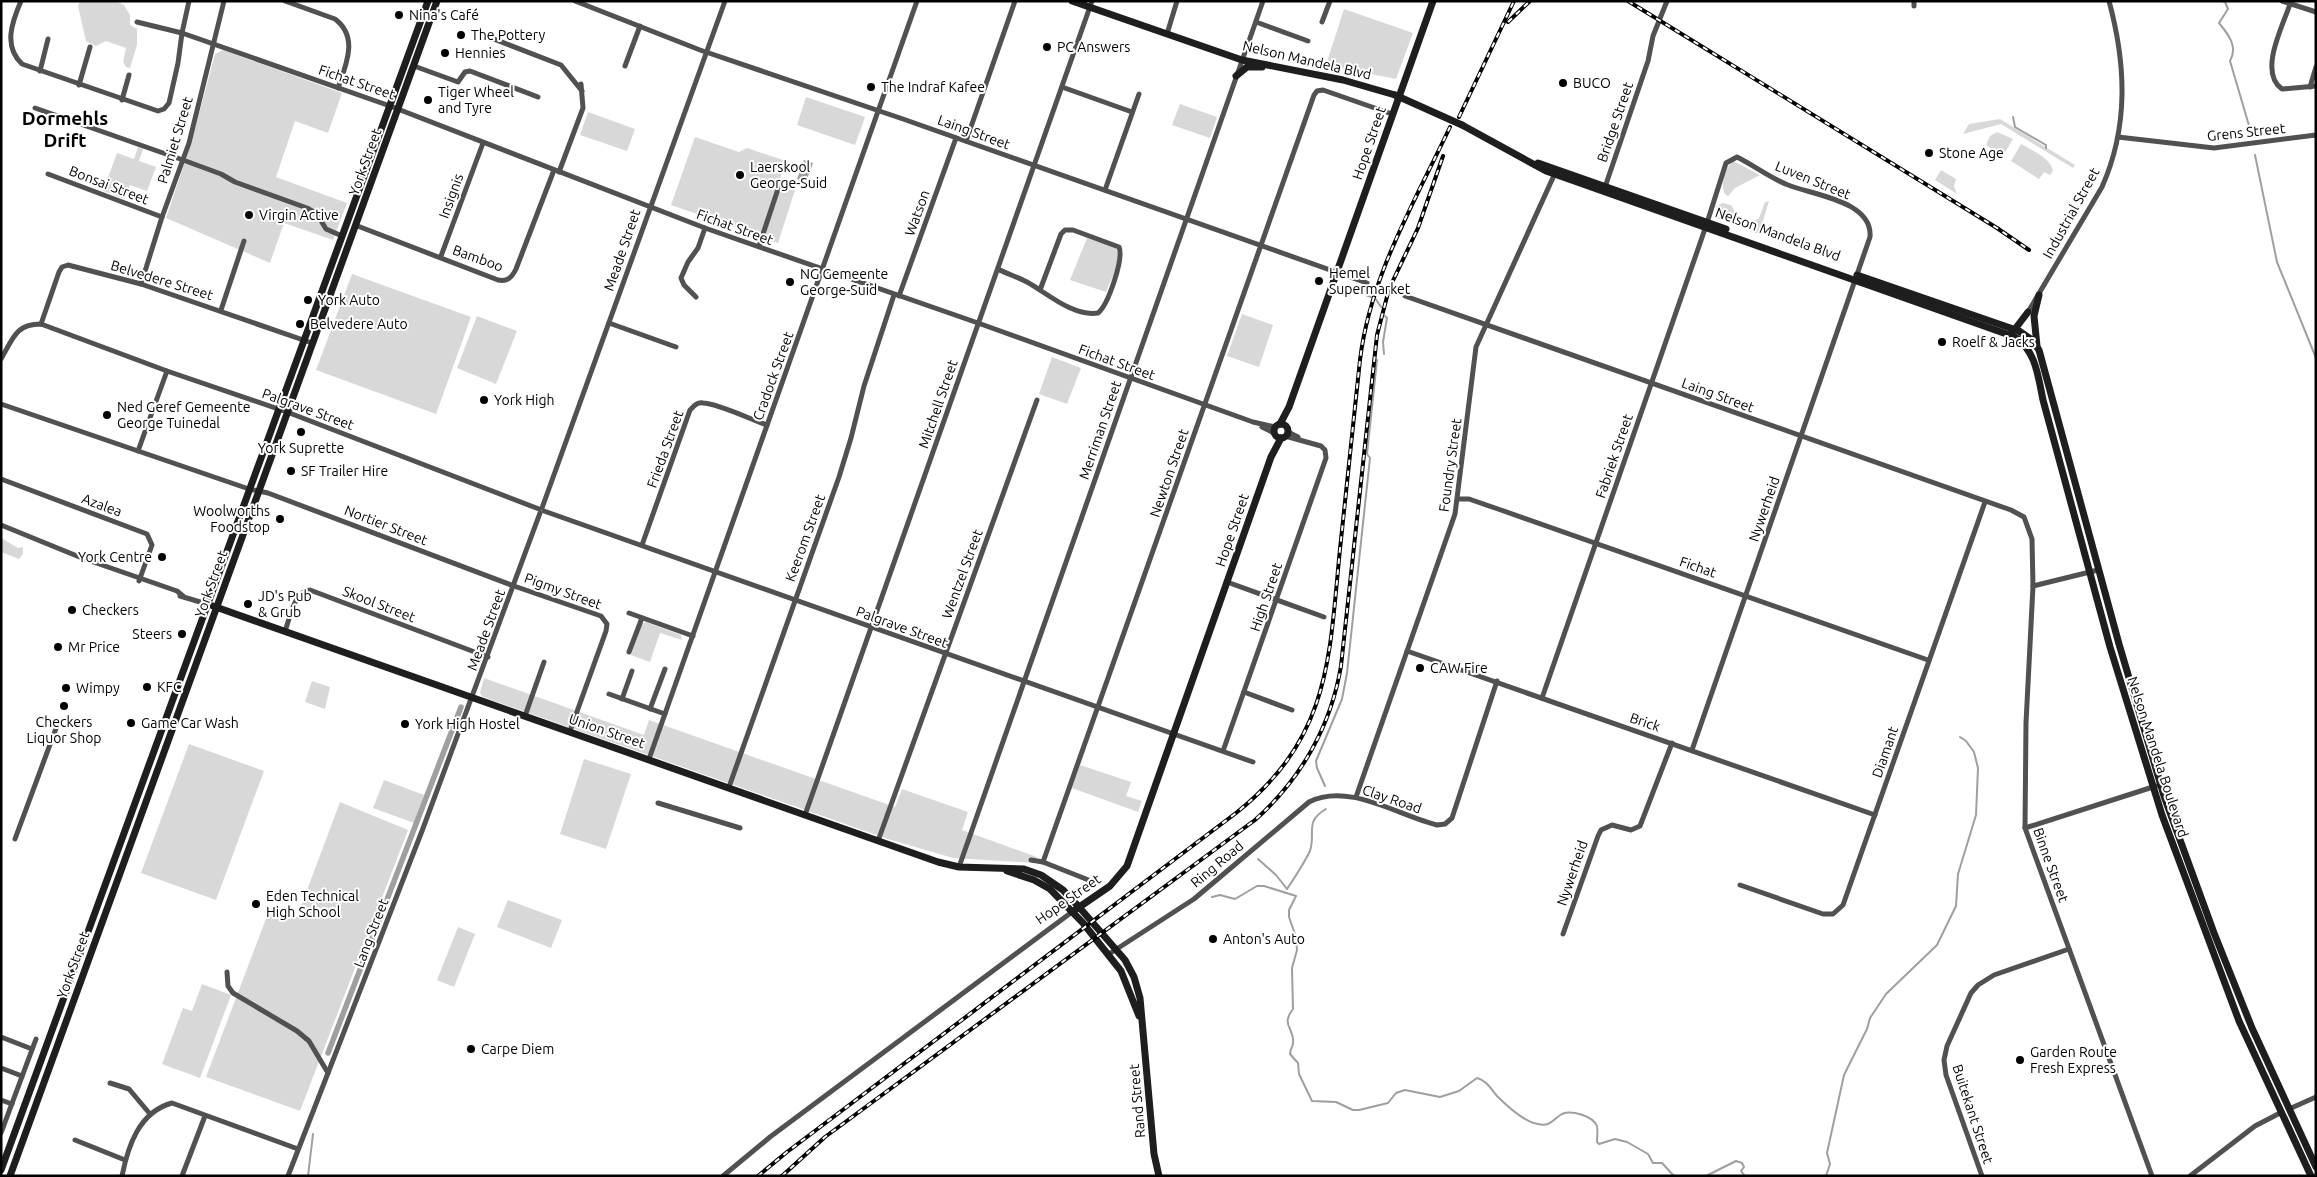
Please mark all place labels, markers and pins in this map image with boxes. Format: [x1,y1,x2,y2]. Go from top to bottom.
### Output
place label: Nina's Café [409,7,479,23]
marker: Nina's Café [393,9,405,21]
place label: The Pottery [471,27,545,43]
marker: The Pottery [455,29,467,41]
place label: PC Answers [1057,39,1130,55]
marker: PC Answers [1041,41,1053,53]
place label: Hennies [455,45,506,61]
marker: Hennies [439,47,451,59]
place label: BUCO [1573,75,1611,91]
marker: BUCO [1557,77,1569,89]
place label: The Indraf Kafee [881,79,985,95]
marker: The Indraf Kafee [865,81,877,93]
place label: Tiger Wheel and Tyre [438,84,514,116]
marker: Tiger Wheel and Tyre [422,94,434,106]
place label: Stone Age [1939,145,2004,161]
marker: Stone Age [1923,147,1935,159]
place label: Laerskool George-Suid [750,159,827,191]
marker: Laerskool George-Suid [734,169,746,181]
place label: Virgin Active [259,207,339,223]
marker: Virgin Active [243,209,255,221]
place label: Hemel Supermarket [1329,265,1411,297]
place label: NG Gemeente George-Suid [800,266,888,298]
marker: Hemel Supermarket [1313,275,1325,287]
marker: NG Gemeente George-Suid [784,276,796,288]
place label: York Auto [318,292,380,308]
marker: York Auto [302,294,314,306]
place label: Belvedere Auto [310,316,408,332]
marker: Belvedere Auto [294,318,306,330]
place label: Roelf & Jacks [1952,334,2035,350]
marker: Roelf & Jacks [1936,336,1948,348]
place label: York High [494,392,554,408]
marker: York High [478,394,490,406]
place label: Ned Geref Gemeente George Tuinedal [117,399,250,431]
marker: Ned Geref Gemeente George Tuinedal [101,409,113,421]
marker: York Suprette [295,426,307,438]
place label: York Suprette [258,440,344,456]
place label: SF Trailer Hire [301,463,388,479]
marker: SF Trailer Hire [285,465,297,477]
place label: Woolworths Foodstop [193,503,270,535]
marker: Woolworths Foodstop [274,513,286,525]
place label: York Centre [78,549,152,565]
marker: York Centre [156,551,168,563]
place label: JD's Pub & Grub [258,588,312,620]
marker: JD's Pub & Grub [242,598,254,610]
place label: Checkers [82,602,139,618]
marker: Checkers [66,604,78,616]
place label: Steers [132,626,172,642]
marker: Steers [176,628,188,640]
place label: Mr Price [68,639,120,655]
marker: Mr Price [52,641,64,653]
place label: CAW Fire [1430,660,1488,676]
marker: CAW Fire [1414,662,1426,674]
place label: KFC [157,679,182,695]
place label: Wimpy [76,680,120,696]
marker: KFC [141,681,153,693]
marker: Wimpy [60,682,72,694]
marker: Checkers Liquor Shop [58,700,70,712]
place label: Checkers Liquor Shop [26,714,102,746]
place label: Game Car Wash [141,715,239,731]
place label: York High Hostel [415,716,520,732]
marker: Game Car Wash [125,717,137,729]
marker: York High Hostel [399,718,411,730]
place label: Eden Technical High School [266,888,359,920]
marker: Eden Technical High School [250,898,262,910]
place label: Anton's Auto [1223,931,1305,947]
marker: Anton's Auto [1207,933,1219,945]
place label: Carpe Diem [481,1041,554,1057]
marker: Carpe Diem [465,1043,477,1055]
place label: Garden Route Fresh Express [2030,1044,2117,1076]
marker: Garden Route Fresh Express [2014,1054,2026,1066]

